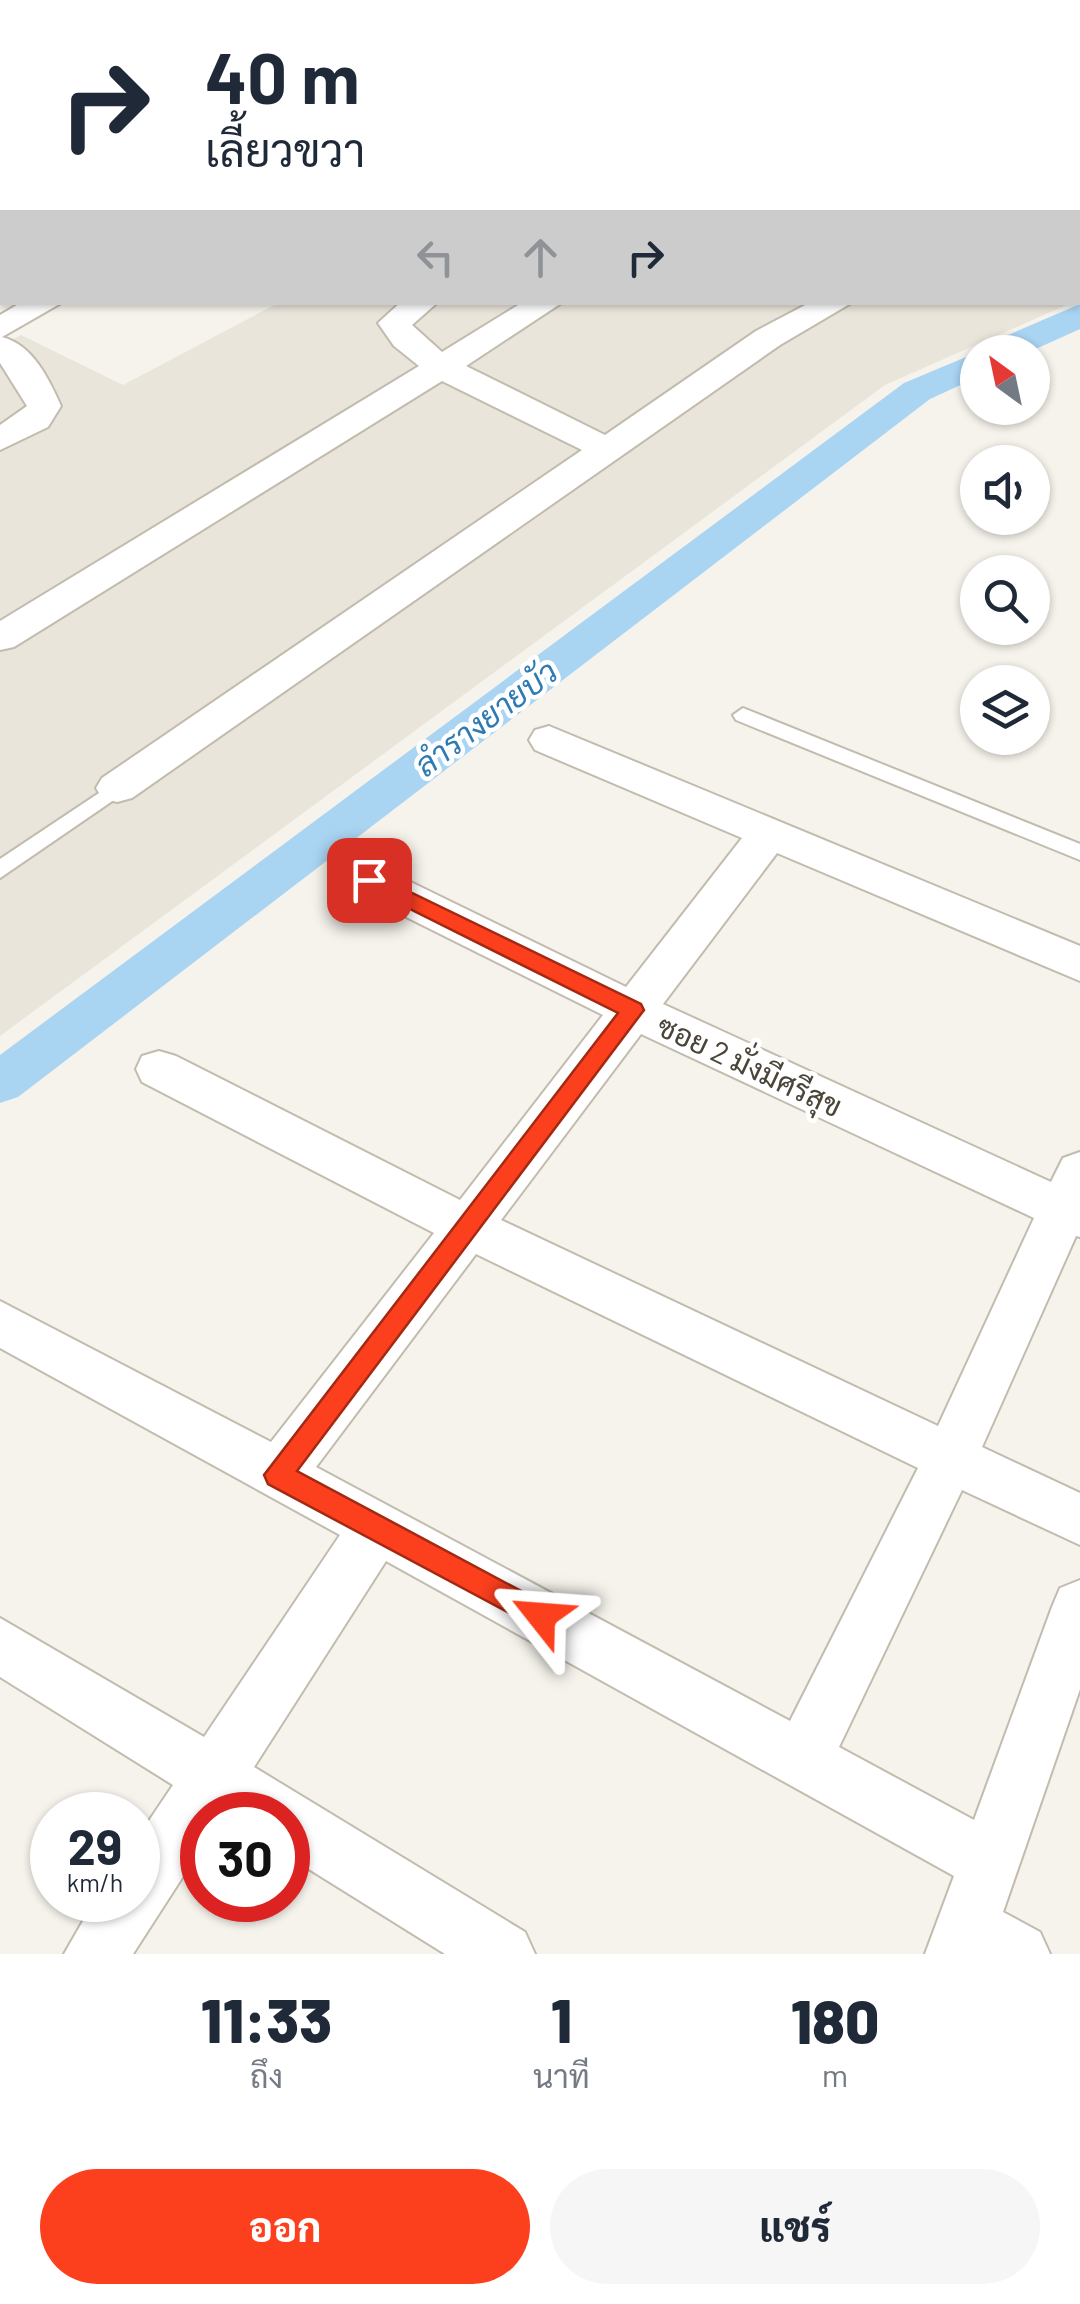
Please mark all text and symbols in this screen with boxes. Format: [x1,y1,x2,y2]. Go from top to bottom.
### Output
text: 40 m [205,34,360,118]
icon: right [40,40,170,170]
text: เลี้ยวขวา [205,122,365,176]
icon: left [408,230,463,285]
icon: ahead [513,230,568,285]
icon: right [618,230,673,285]
north arrow [960,335,1050,425]
map controls [960,335,1050,755]
button: sound [960,445,1050,535]
button: search [960,555,1050,645]
water label: ลำรางยายบัว [406,651,564,783]
button: layers [960,665,1050,755]
pin [327,838,412,923]
icon: arrive [342,853,397,908]
street label: ซอย 2 มั่งมีศรีสุข [650,1002,850,1128]
position arrow [489,1564,593,1668]
speed limit sign: 30 [180,1792,310,1922]
text: 29 [68,1815,122,1875]
text: km/h [67,1867,123,1897]
text: 11:33 [201,1983,332,2055]
text: 1 [551,1983,572,2055]
text: 180 [791,1984,879,2056]
text: m [822,2055,848,2093]
text: ถึง [250,2056,283,2094]
text: นาที [533,2056,590,2094]
button: ออก [40,2169,530,2284]
button: แชร์ [550,2169,1040,2284]

